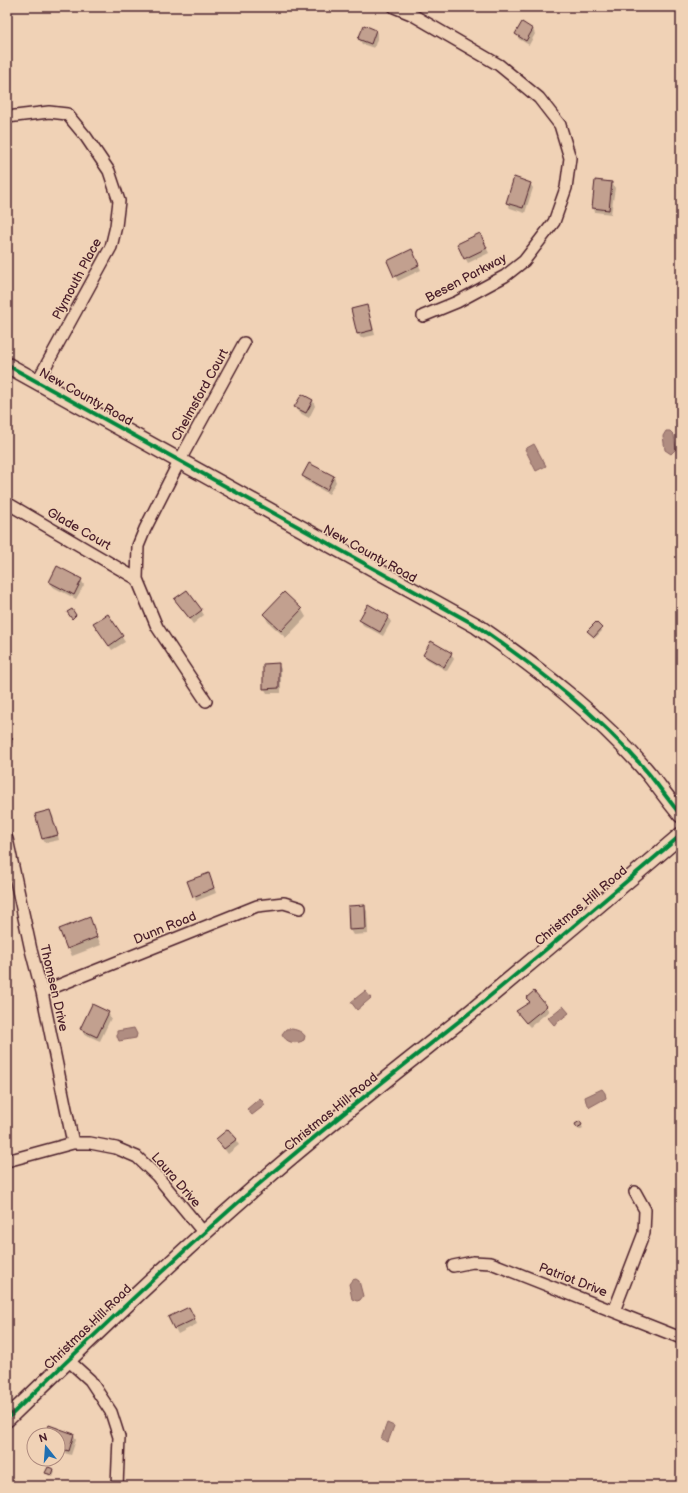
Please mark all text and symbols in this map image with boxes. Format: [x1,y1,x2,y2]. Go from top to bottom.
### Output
street label: Plymouth Place [49,235,105,322]
street label: Besen Parkway [423,250,509,306]
street label: Chelmsford Court [168,346,232,444]
street label: New County Road [36,365,136,429]
street label: Glade Court [44,504,114,554]
street label: New County Road [320,522,420,586]
street label: Christmas Hill Road [531,863,631,949]
street label: Dunn Road [131,908,199,948]
street label: Thomsen Drive [36,943,72,1033]
street label: Christmas Hill Road [281,1069,381,1155]
street label: Laura Drive [148,1149,204,1211]
street label: Patriot Drive [537,1260,610,1300]
street label: Christmas Hill Road [41,1281,135,1373]
north arrow [26,1427,66,1467]
text: N [37,1430,49,1445]

